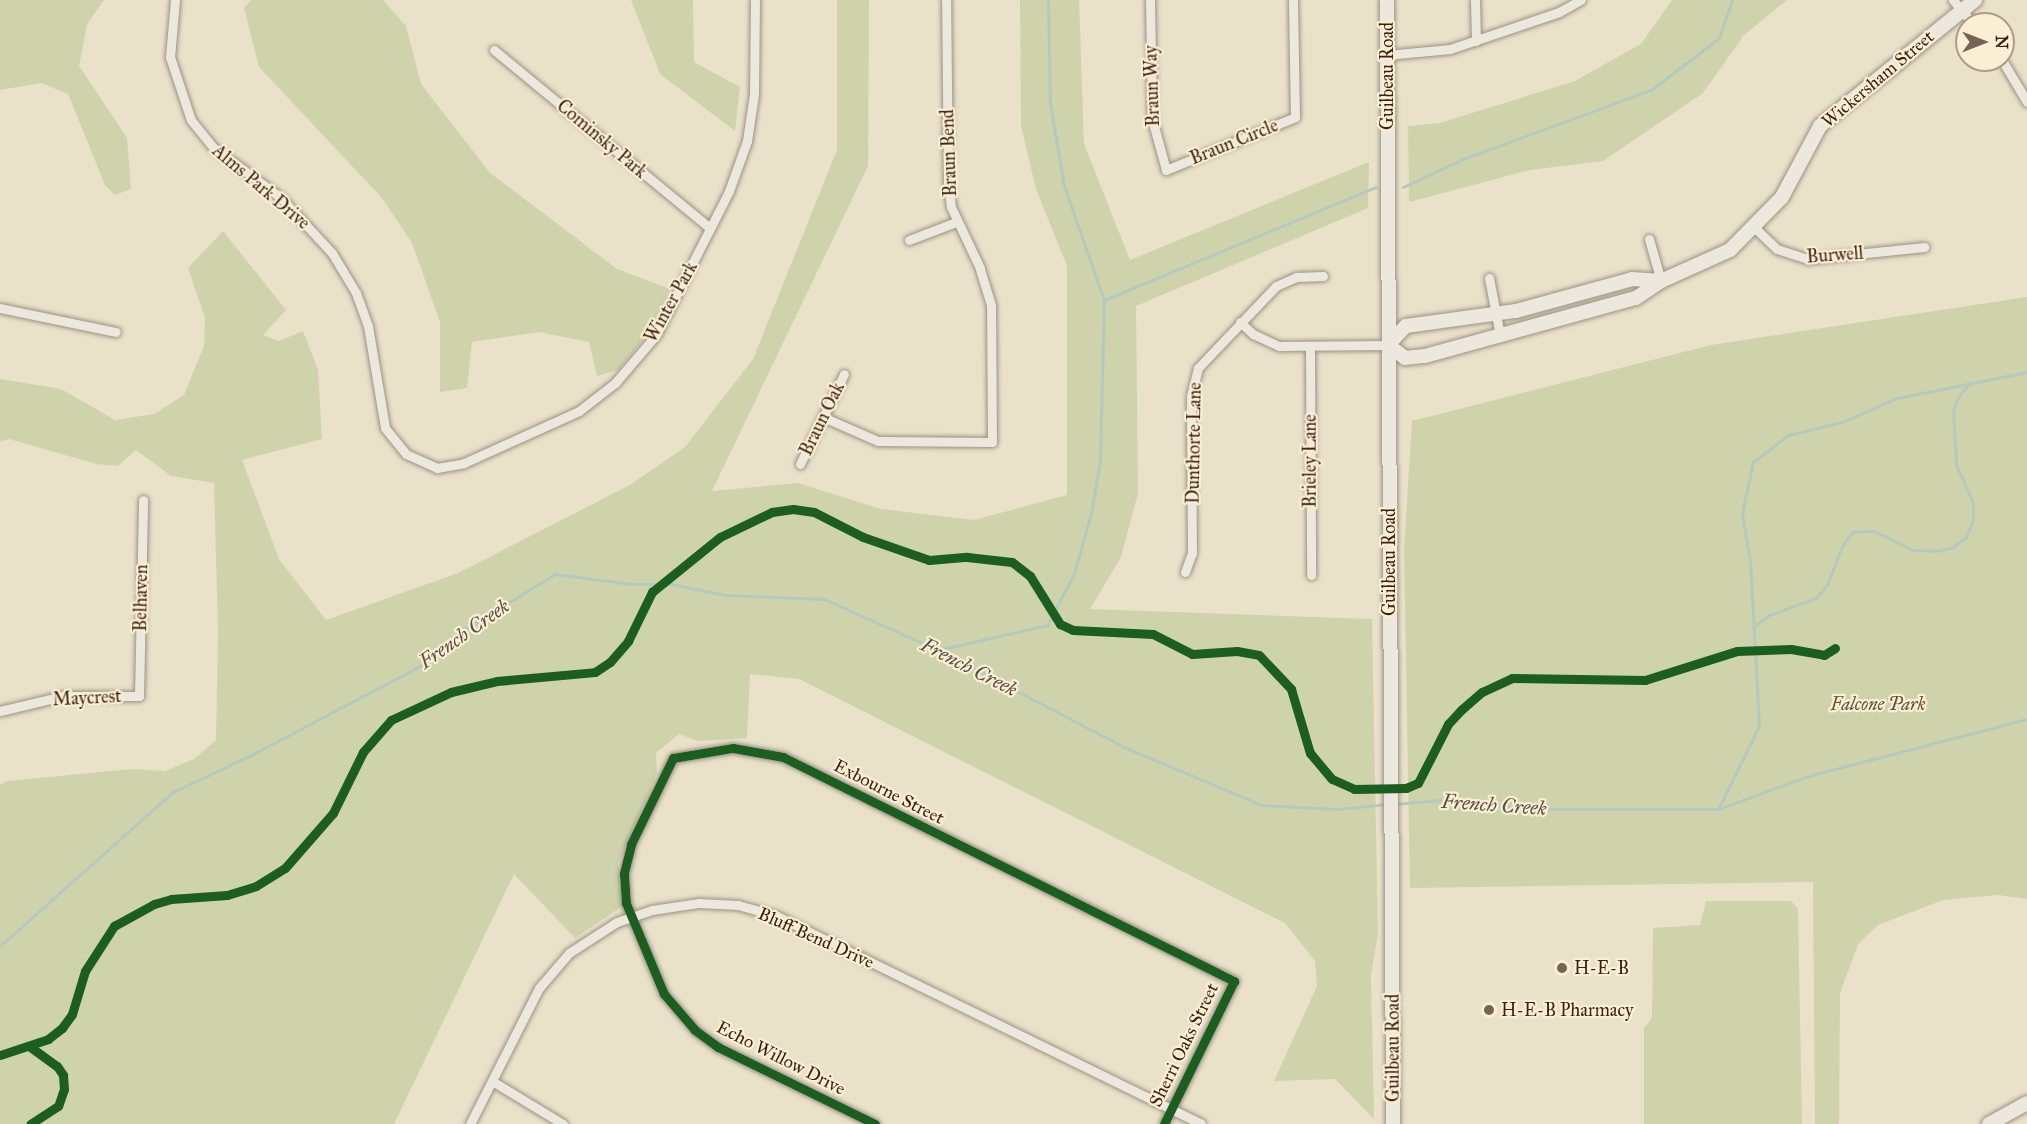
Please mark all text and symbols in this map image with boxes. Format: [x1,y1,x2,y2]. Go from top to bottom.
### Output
north arrow [1955,12,2015,72]
street label: Guilbeau Road [1376,22,1398,130]
street label: Wickersham Street [1817,26,1939,132]
text: N [1992,35,2011,49]
street label: Braun Way [1140,45,1164,127]
street label: Cominsky Park [553,95,651,183]
street label: Braun Bend [937,109,961,197]
street label: Braun Circle [1187,115,1281,169]
street label: Alms Park Drive [208,140,314,234]
street label: Burwell [1806,242,1864,268]
street label: Winter Park [640,258,702,346]
street label: Braun Oak [795,379,849,459]
street label: Dunthorte Lane [1182,382,1206,504]
street label: Brieley Lane [1299,414,1321,508]
street label: Guilbeau Road [1378,508,1400,616]
street label: Belhaven [130,564,152,632]
water label: French Creek [414,594,514,674]
water label: French Creek [917,632,1021,702]
street label: Maycrest [52,685,122,711]
park label: Falcone Park [1830,693,1926,715]
street label: Exbourne Street [830,755,948,829]
water label: French Creek [1441,789,1547,821]
street label: Bluff Bend Drive [755,903,877,973]
place label: H-E-B [1574,957,1629,979]
marker: H-E-B [1555,961,1569,975]
street label: Sherri Oaks Street [1145,980,1223,1110]
street label: Guilbeau Road [1382,994,1404,1102]
place label: H-E-B Pharmacy [1501,999,1633,1021]
marker: H-E-B Pharmacy [1482,1003,1496,1017]
street label: Echo Willow Drive [713,1016,849,1100]

